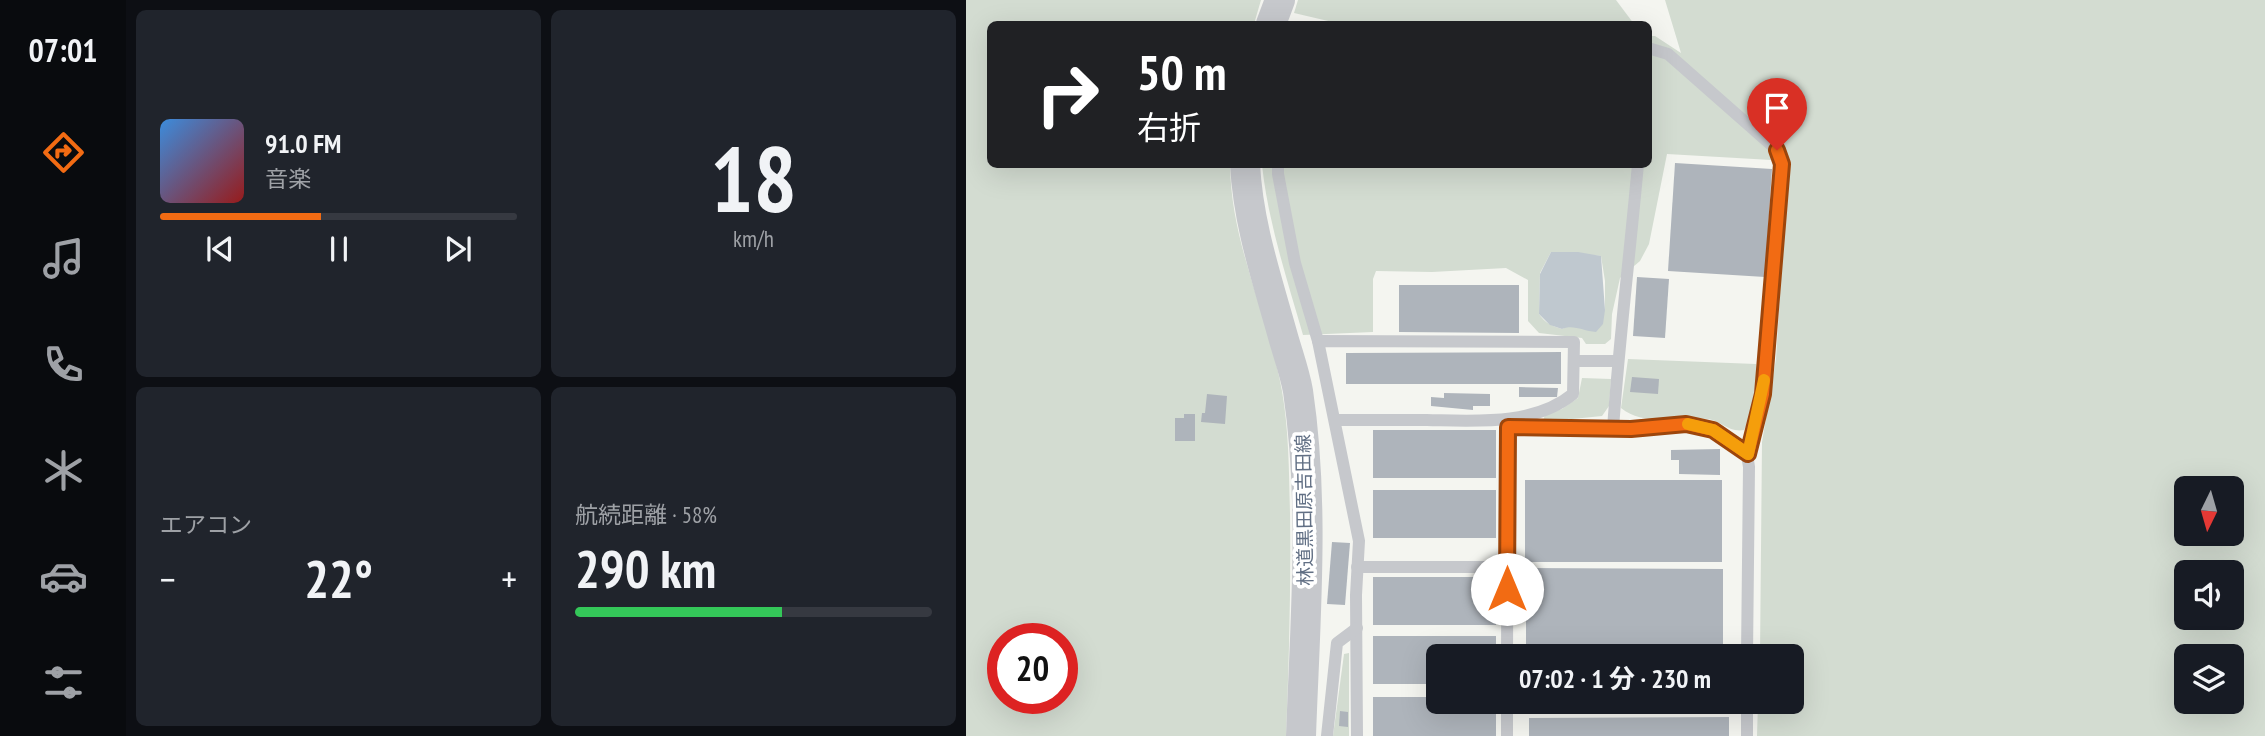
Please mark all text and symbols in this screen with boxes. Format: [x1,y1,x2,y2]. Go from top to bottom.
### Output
text: 07:01 [28,29,98,71]
text: 50 m [1137,40,1226,104]
icon: right [1022,49,1113,140]
pin [1747,78,1807,150]
icon: arrive [1758,89,1796,127]
text: 右折 [1137,106,1201,148]
text: 18 [710,119,797,237]
text: 91.0 FM [265,127,341,160]
icon: directions [39,128,88,177]
text: 音楽 [265,164,311,193]
text: km/h [733,224,774,253]
icon: previous [201,230,239,268]
icon: pause [320,230,358,268]
icon: next [439,230,477,268]
icon: music [39,234,88,283]
icon: phone [39,340,88,389]
street label: 林道黒田原吉田線 [1291,434,1317,586]
icon: climate [39,446,88,495]
north arrow [2174,476,2244,546]
map controls [2174,476,2244,714]
text: 航続距離 · 58% [575,500,717,529]
text: エアコン [160,510,252,539]
text: 290 km [575,535,716,602]
text: 22° [304,545,373,612]
icon: car [39,552,88,601]
position arrow [1470,552,1544,626]
text: − [160,554,176,603]
text: + [501,554,517,603]
button: sound [2174,560,2244,630]
speed limit sign: 20 [987,623,1078,714]
button: layers [2174,644,2244,714]
icon: filters [39,658,88,707]
text: 07:02 · 1 分 · 230 m [1519,662,1711,695]

